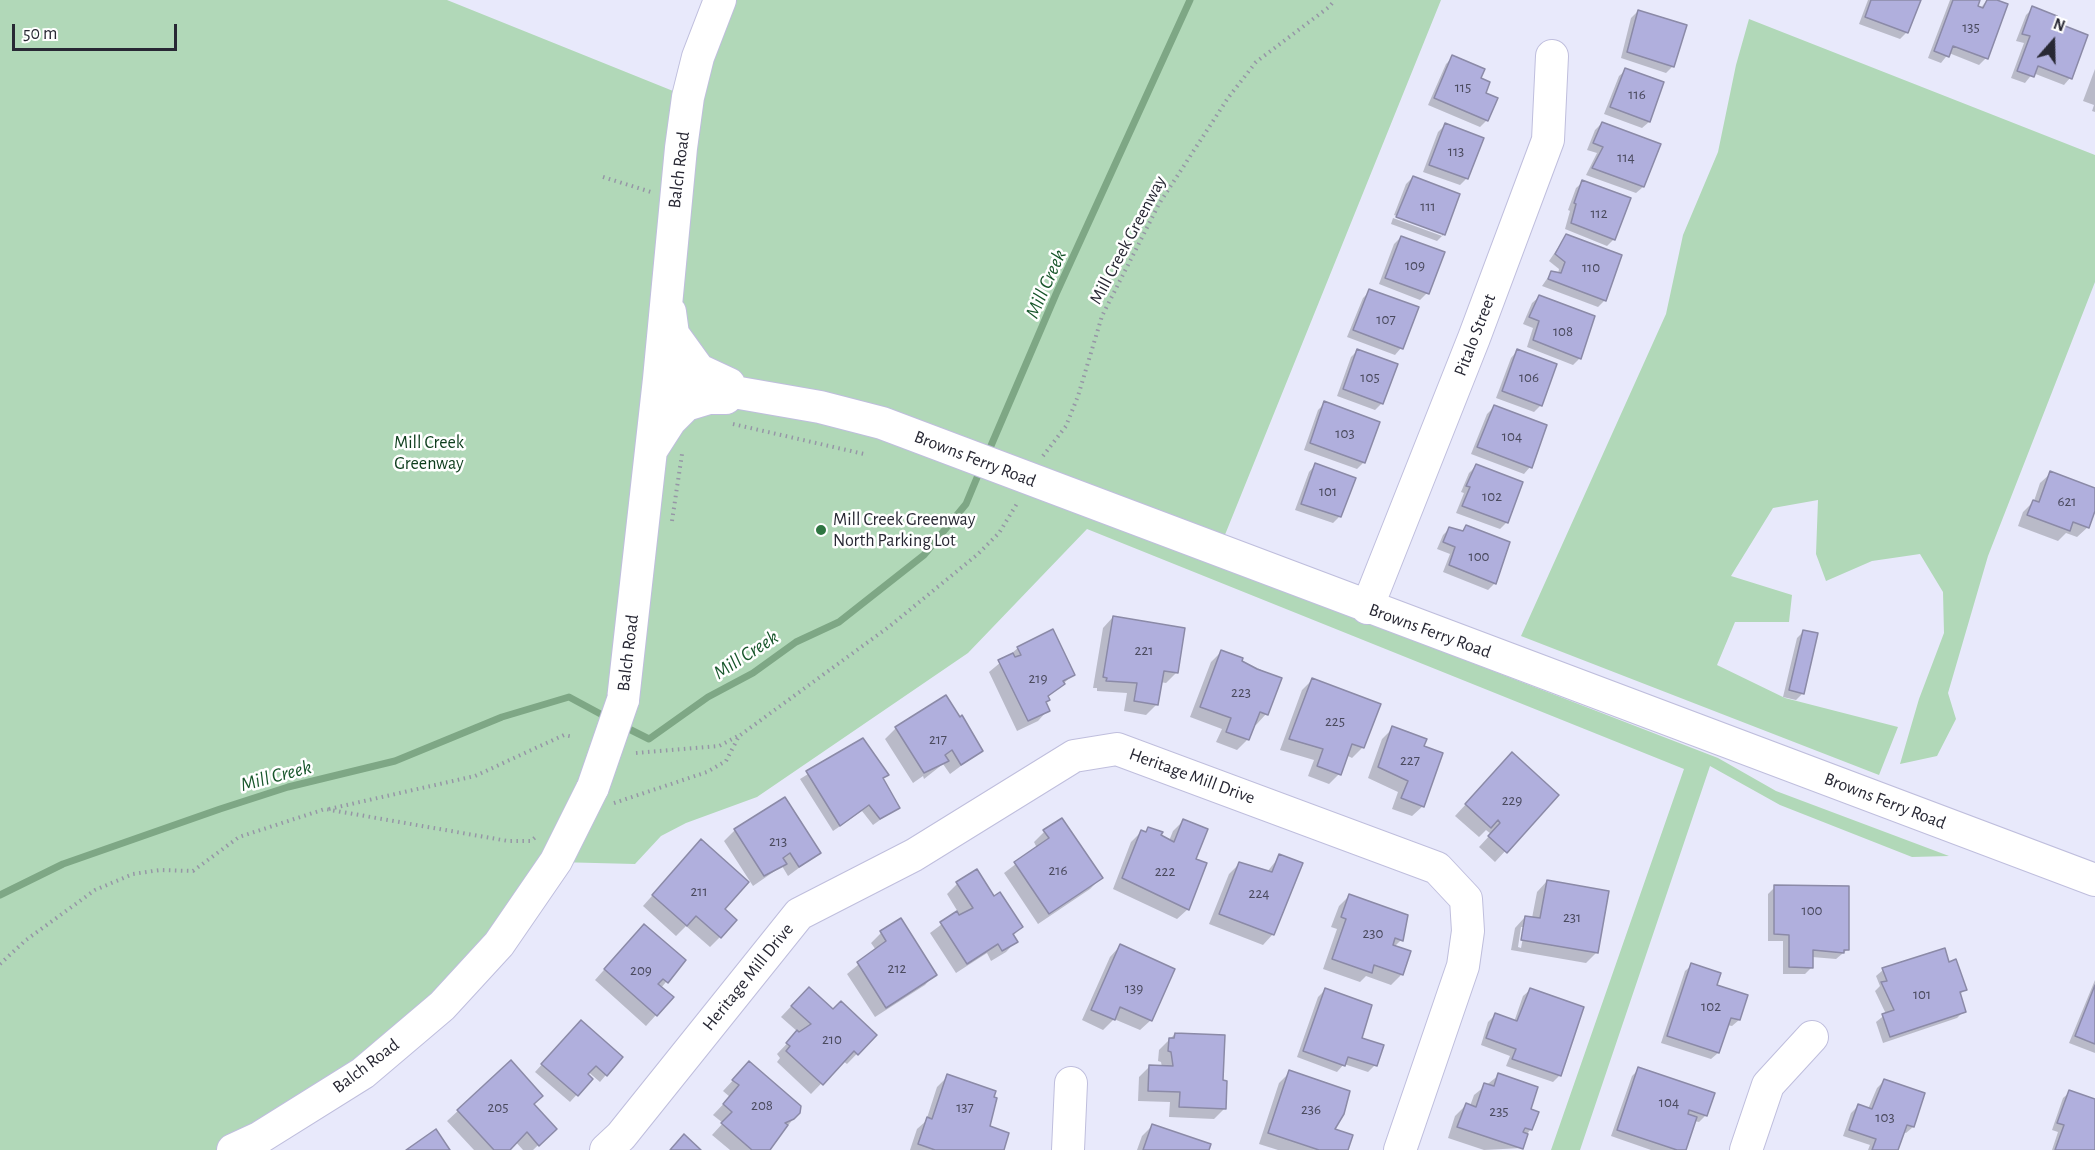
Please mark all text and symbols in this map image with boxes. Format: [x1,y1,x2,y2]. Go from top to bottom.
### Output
scale bar [15,12,180,50]
north arrow [2023,12,2083,72]
text: N [2051,16,2067,35]
house number: 135 [1962,18,1980,36]
text: 50 m [23,25,57,43]
house number: 115 [1455,78,1471,96]
house number: 116 [1628,85,1646,103]
street label: Balch Road [664,130,694,210]
house number: 113 [1448,142,1464,160]
house number: 114 [1617,148,1635,166]
street label: Mill Creek Greenway [1085,172,1171,308]
house number: 111 [1420,197,1436,215]
house number: 112 [1590,204,1608,222]
water label: Mill Creek [1020,246,1072,322]
house number: 109 [1405,256,1425,274]
house number: 110 [1582,258,1600,276]
street label: Pitalo Street [1449,291,1501,379]
house number: 107 [1376,310,1396,328]
house number: 108 [1553,322,1573,340]
house number: 105 [1360,368,1380,386]
house number: 106 [1519,368,1539,386]
house number: 103 [1335,424,1355,442]
street label: Browns Ferry Road [911,426,1039,492]
house number: 104 [1502,427,1522,445]
park label: Mill Creek Greenway [394,432,464,474]
house number: 101 [1319,482,1337,500]
house number: 102 [1482,487,1502,505]
house number: 621 [2057,492,2077,510]
place label: Mill Creek Greenway North Parking Lot [833,509,975,552]
marker: Mill Creek Greenway North Parking Lot [814,523,828,537]
house number: 100 [1469,547,1489,565]
street label: Browns Ferry Road [1366,599,1494,663]
street label: Balch Road [613,613,643,693]
water label: Mill Creek [709,625,783,685]
house number: 221 [1135,641,1153,659]
house number: 219 [1028,669,1048,687]
house number: 223 [1231,683,1251,701]
house number: 225 [1325,712,1345,730]
house number: 217 [929,730,947,748]
street label: Heritage Mill Drive [1126,743,1258,809]
house number: 227 [1400,751,1420,769]
water label: Mill Creek [238,755,314,797]
street label: Browns Ferry Road [1821,768,1949,834]
house number: 229 [1502,791,1522,809]
house number: 213 [769,832,787,850]
house number: 216 [1048,861,1068,879]
house number: 222 [1155,862,1175,880]
house number: 211 [690,882,708,900]
house number: 224 [1249,884,1269,902]
house number: 100 [1802,901,1822,919]
house number: 231 [1563,908,1581,926]
street label: Heritage Mill Drive [698,919,798,1035]
house number: 230 [1363,924,1383,942]
house number: 212 [888,959,906,977]
house number: 209 [630,961,652,979]
house number: 139 [1125,979,1143,997]
house number: 101 [1913,985,1931,1003]
house number: 102 [1701,997,1721,1015]
house number: 210 [822,1030,842,1048]
street label: Balch Road [329,1034,403,1098]
house number: 104 [1659,1093,1679,1111]
house number: 208 [751,1096,773,1114]
house number: 205 [487,1098,509,1116]
house number: 137 [956,1098,974,1116]
house number: 236 [1301,1100,1321,1118]
house number: 235 [1489,1102,1509,1120]
house number: 103 [1875,1108,1895,1126]

